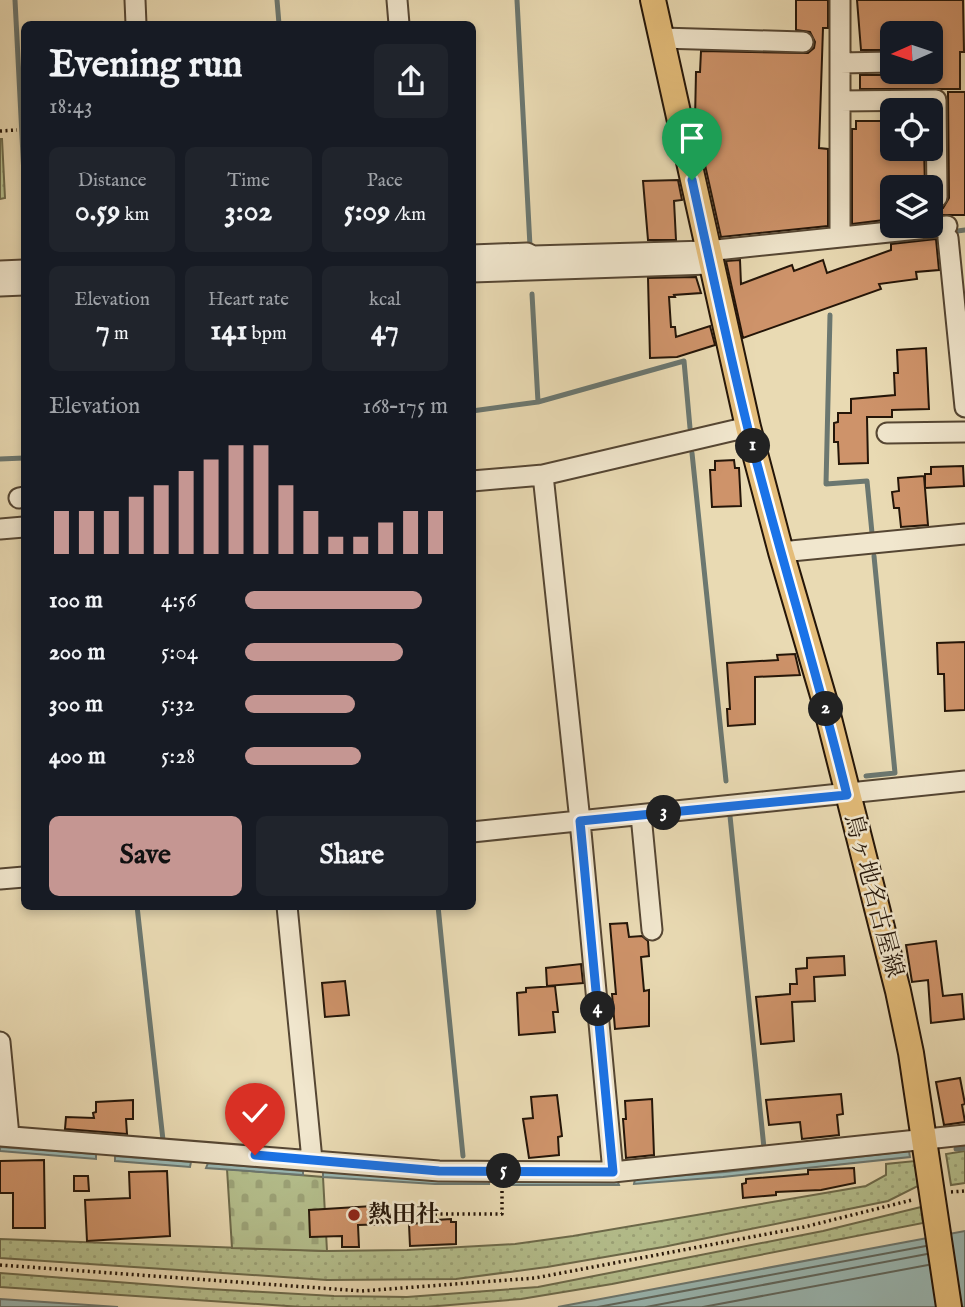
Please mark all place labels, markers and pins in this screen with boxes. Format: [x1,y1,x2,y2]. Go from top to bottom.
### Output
pin [662,108,722,180]
pin: 1 [736,428,770,464]
pin: 2 [808,692,844,726]
pin: 3 [646,796,682,830]
pin: 4 [580,992,616,1026]
pin [225,1083,285,1155]
pin: 5 [486,1154,522,1188]
place label: 熱田社 [368,1200,440,1231]
marker: 熱田社 [346,1207,362,1223]

